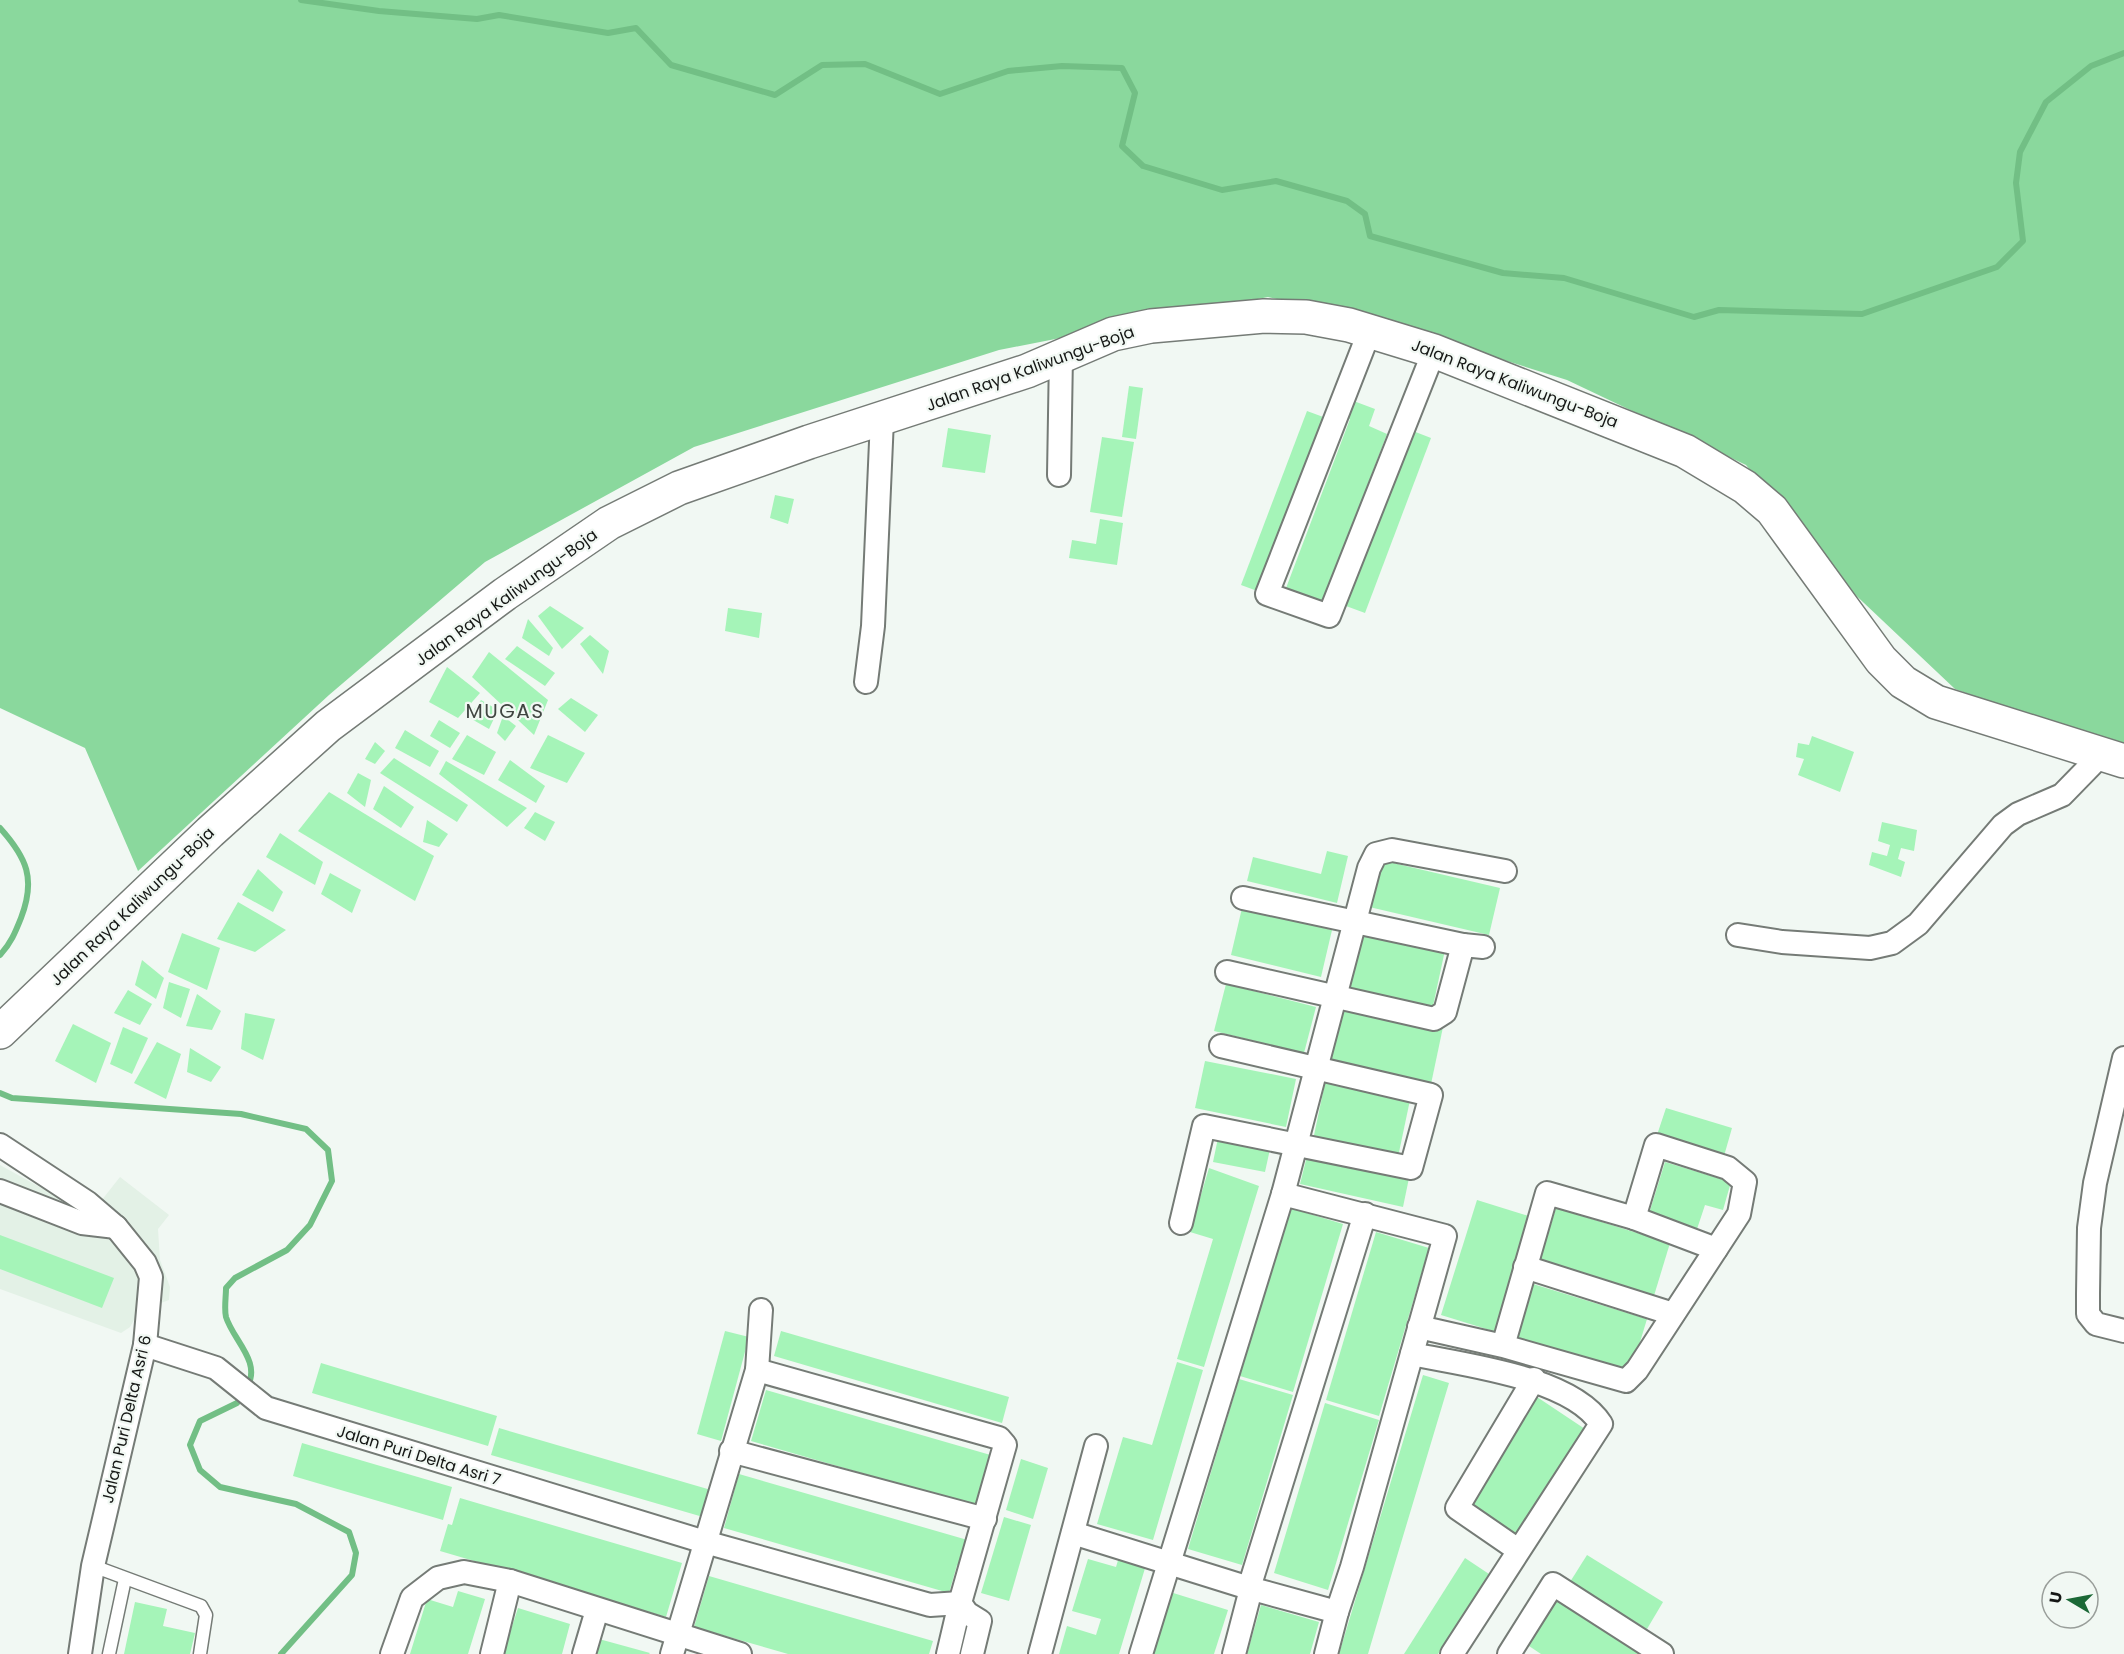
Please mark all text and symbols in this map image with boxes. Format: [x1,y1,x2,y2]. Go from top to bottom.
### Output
street label: Jalan Raya Kaliwungu-Boja [923,320,1137,417]
street label: Jalan Raya Kaliwungu-Boja [1408,333,1622,434]
street label: Jalan Raya Kaliwungu-Boja [411,524,602,671]
district label: MUGAS [466,697,545,725]
street label: Jalan Raya Kaliwungu-Boja [45,822,219,991]
street label: Jalan Puri Delta Asri 6 [96,1333,157,1505]
street label: Jalan Puri Delta Asri 7 [334,1420,504,1491]
north arrow [2040,1570,2100,1630]
text: U [2043,1590,2068,1605]

